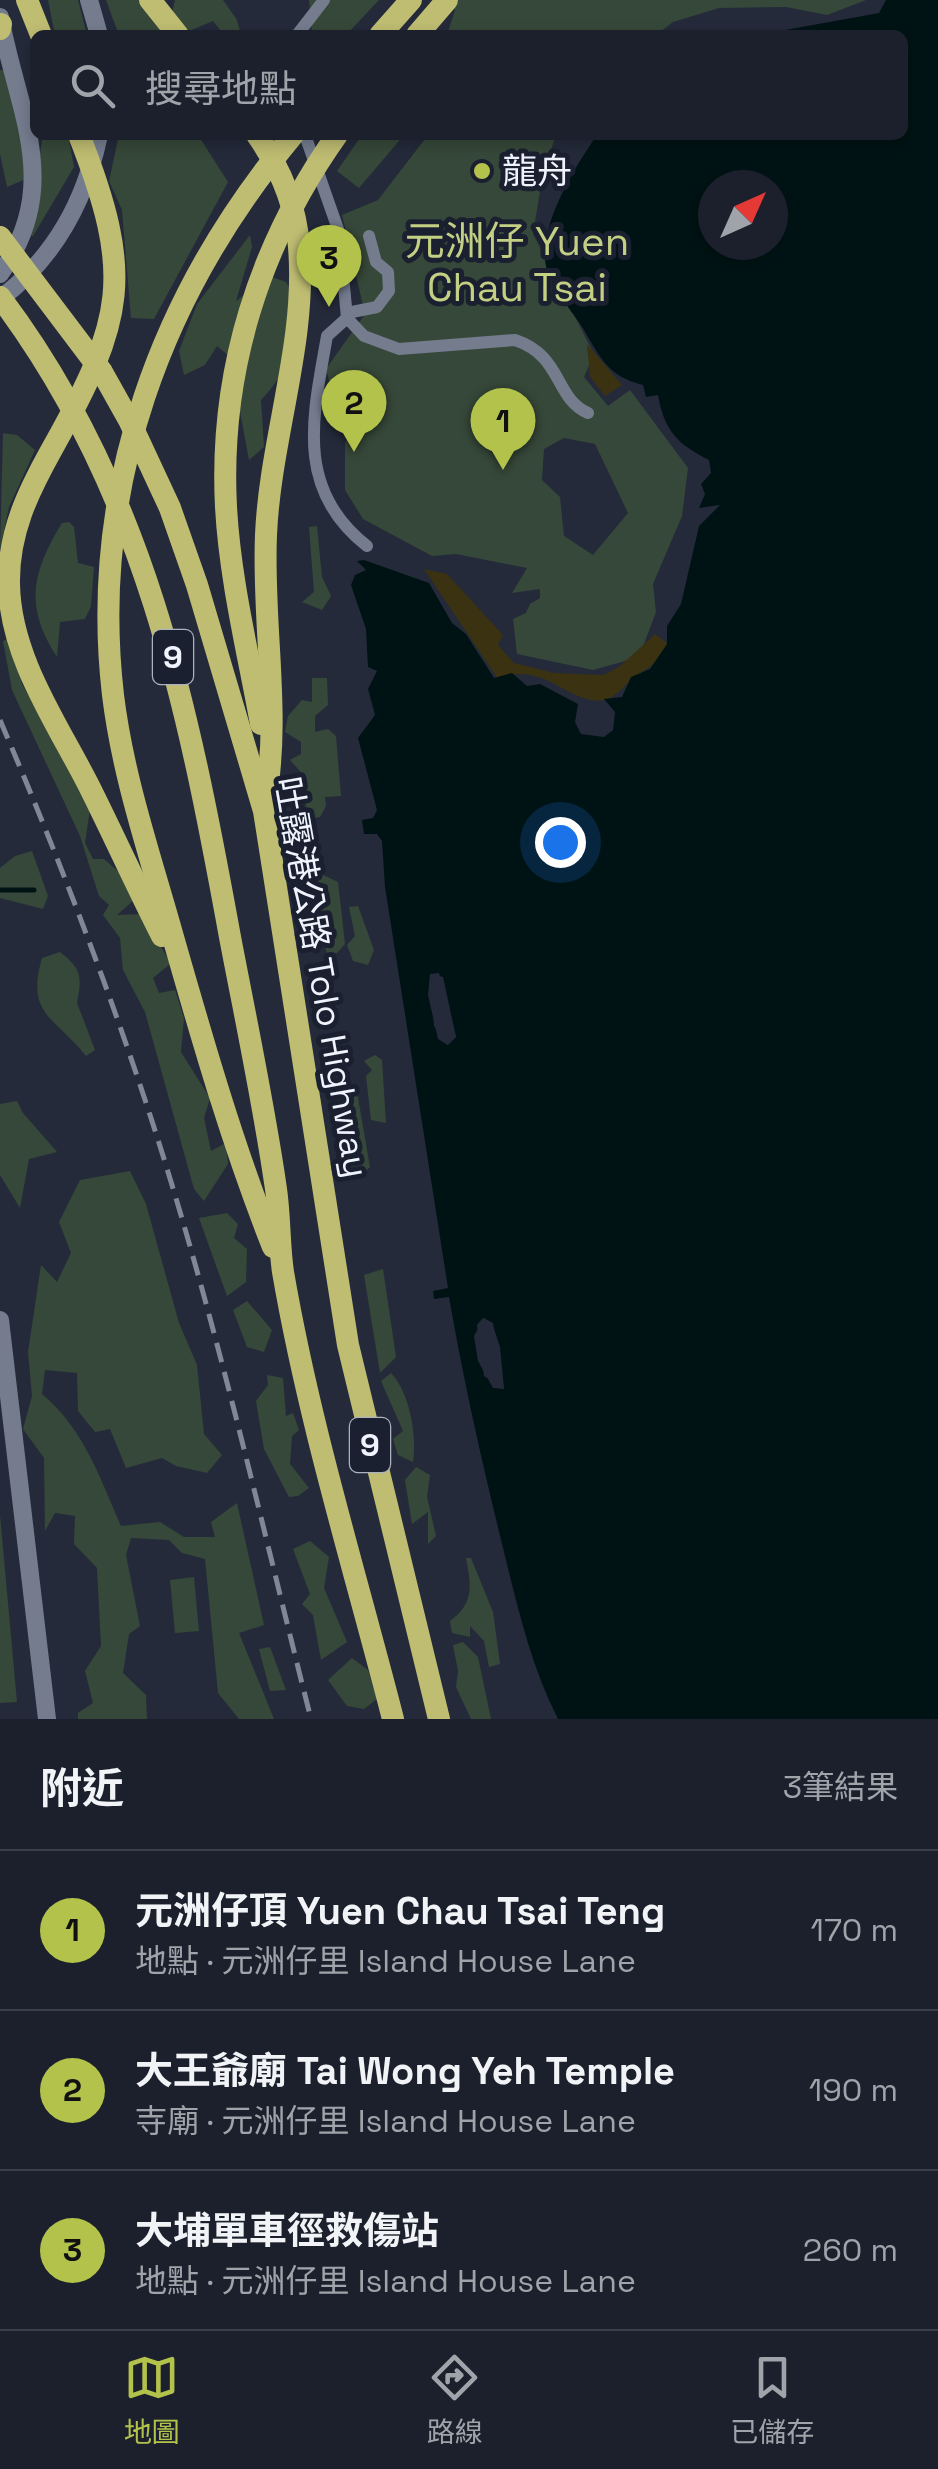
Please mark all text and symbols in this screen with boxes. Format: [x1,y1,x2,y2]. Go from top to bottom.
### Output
search box [30,30,908,140]
icon: search [65,58,120,113]
text: 搜尋地點 [145,65,297,113]
place label: 龍舟 [502,149,572,193]
marker: 龍舟 [471,160,493,182]
north arrow [698,170,788,260]
district label: 元洲仔 Yuen Chau Tsai [405,216,629,313]
pin: 3 [296,224,362,307]
pin: 2 [322,370,386,452]
pin: 1 [470,388,536,470]
road number: 9 [153,630,193,684]
street label: 吐露港公路 Tolo Highway [265,773,379,1181]
your location [535,817,586,868]
road number: 9 [350,1418,390,1472]
text: 附近 [40,1762,124,1815]
text: 3筆結果 [783,1767,898,1807]
text: 元洲仔頂 Yuen Chau Tsai Teng [135,1887,665,1935]
text: 1 [65,1910,80,1950]
text: 170 m [811,1910,898,1950]
text: 地點 · 元洲仔里 Island House Lane [135,1941,636,1981]
text: 大王爺廟 Tai Wong Yeh Temple [135,2047,675,2095]
text: 2 [63,2070,82,2110]
text: 190 m [809,2070,898,2110]
text: 寺廟 · 元洲仔里 Island House Lane [135,2101,636,2141]
text: 大埔單車徑救傷站 [135,2207,439,2255]
text: 3 [63,2230,82,2270]
text: 260 m [803,2230,898,2270]
text: 地點 · 元洲仔里 Island House Lane [135,2261,636,2301]
tab: 地圖 [124,2350,180,2450]
tab: 路線 [427,2350,483,2450]
tab: 已儲存 [730,2350,814,2450]

